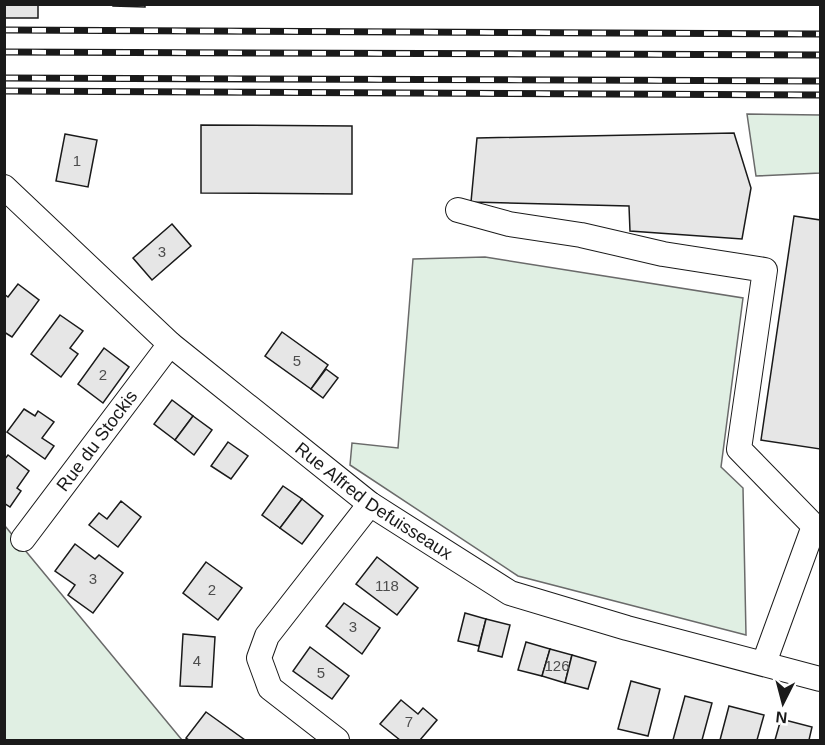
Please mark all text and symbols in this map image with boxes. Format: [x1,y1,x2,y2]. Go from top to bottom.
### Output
house number: 1 [73,152,81,169]
house number: 3 [158,243,166,260]
house number: 5 [293,352,301,369]
house number: 2 [99,366,107,383]
street label: Rue du Stockis [53,386,141,495]
street label: Rue Alfred Defuisseaux [291,438,456,564]
house number: 3 [89,570,97,587]
house number: 118 [375,577,399,594]
house number: 2 [208,581,216,598]
house number: 3 [349,618,357,635]
house number: 4 [193,652,201,669]
house number: 126 [544,657,570,674]
house number: 5 [317,664,325,681]
north arrow [753,673,813,733]
text: N [775,708,788,726]
house number: 7 [405,713,413,730]

